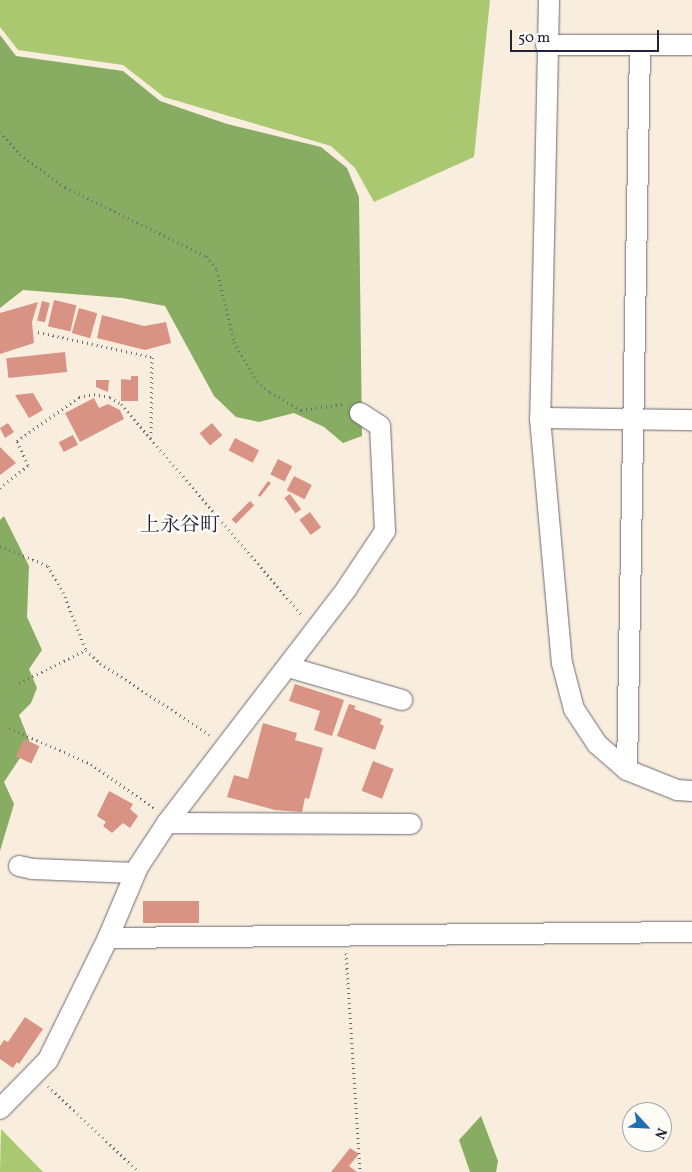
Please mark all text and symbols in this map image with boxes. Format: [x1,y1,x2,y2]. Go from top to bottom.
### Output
scale bar [512,20,661,52]
text: 50 m [518,28,550,49]
district label: 上永谷町 [140,514,220,538]
north arrow [622,1102,672,1152]
text: N [649,1124,671,1142]

